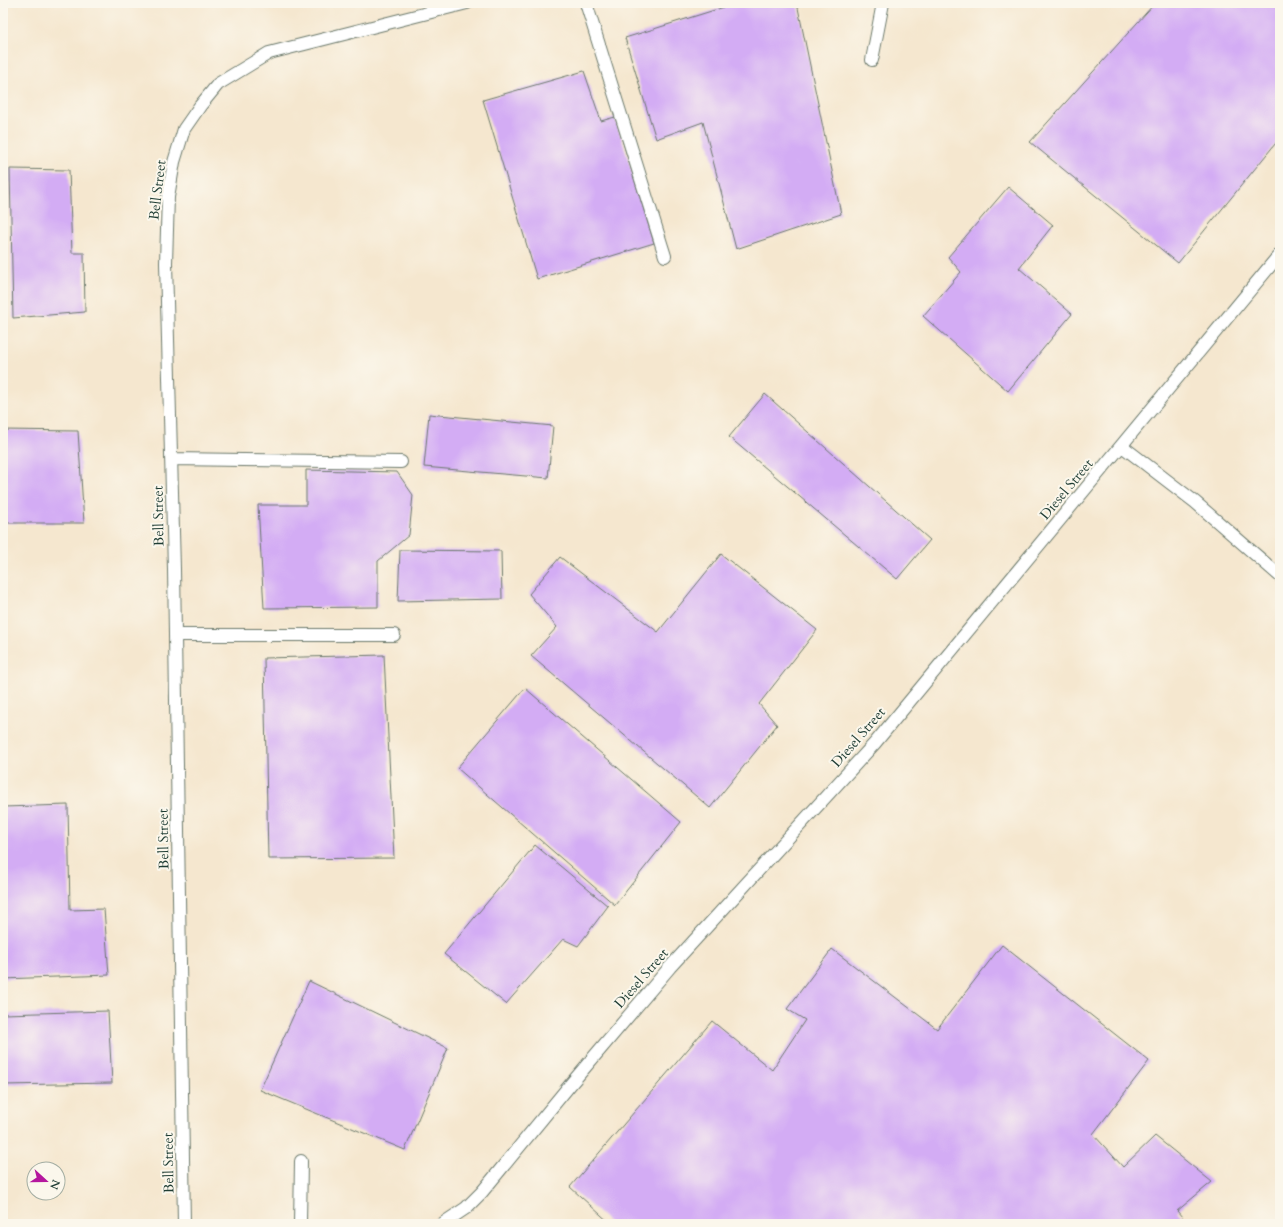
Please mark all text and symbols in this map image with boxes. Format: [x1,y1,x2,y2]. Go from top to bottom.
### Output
street label: Bell Street [144,158,171,221]
street label: Diesel Street [1035,455,1098,524]
street label: Bell Street [148,485,169,546]
street label: Diesel Street [827,703,890,771]
street label: Bell Street [153,808,174,869]
street label: Diesel Street [610,944,673,1012]
street label: Bell Street [158,1132,179,1193]
north arrow [26,1161,66,1201]
text: N [46,1177,64,1192]

